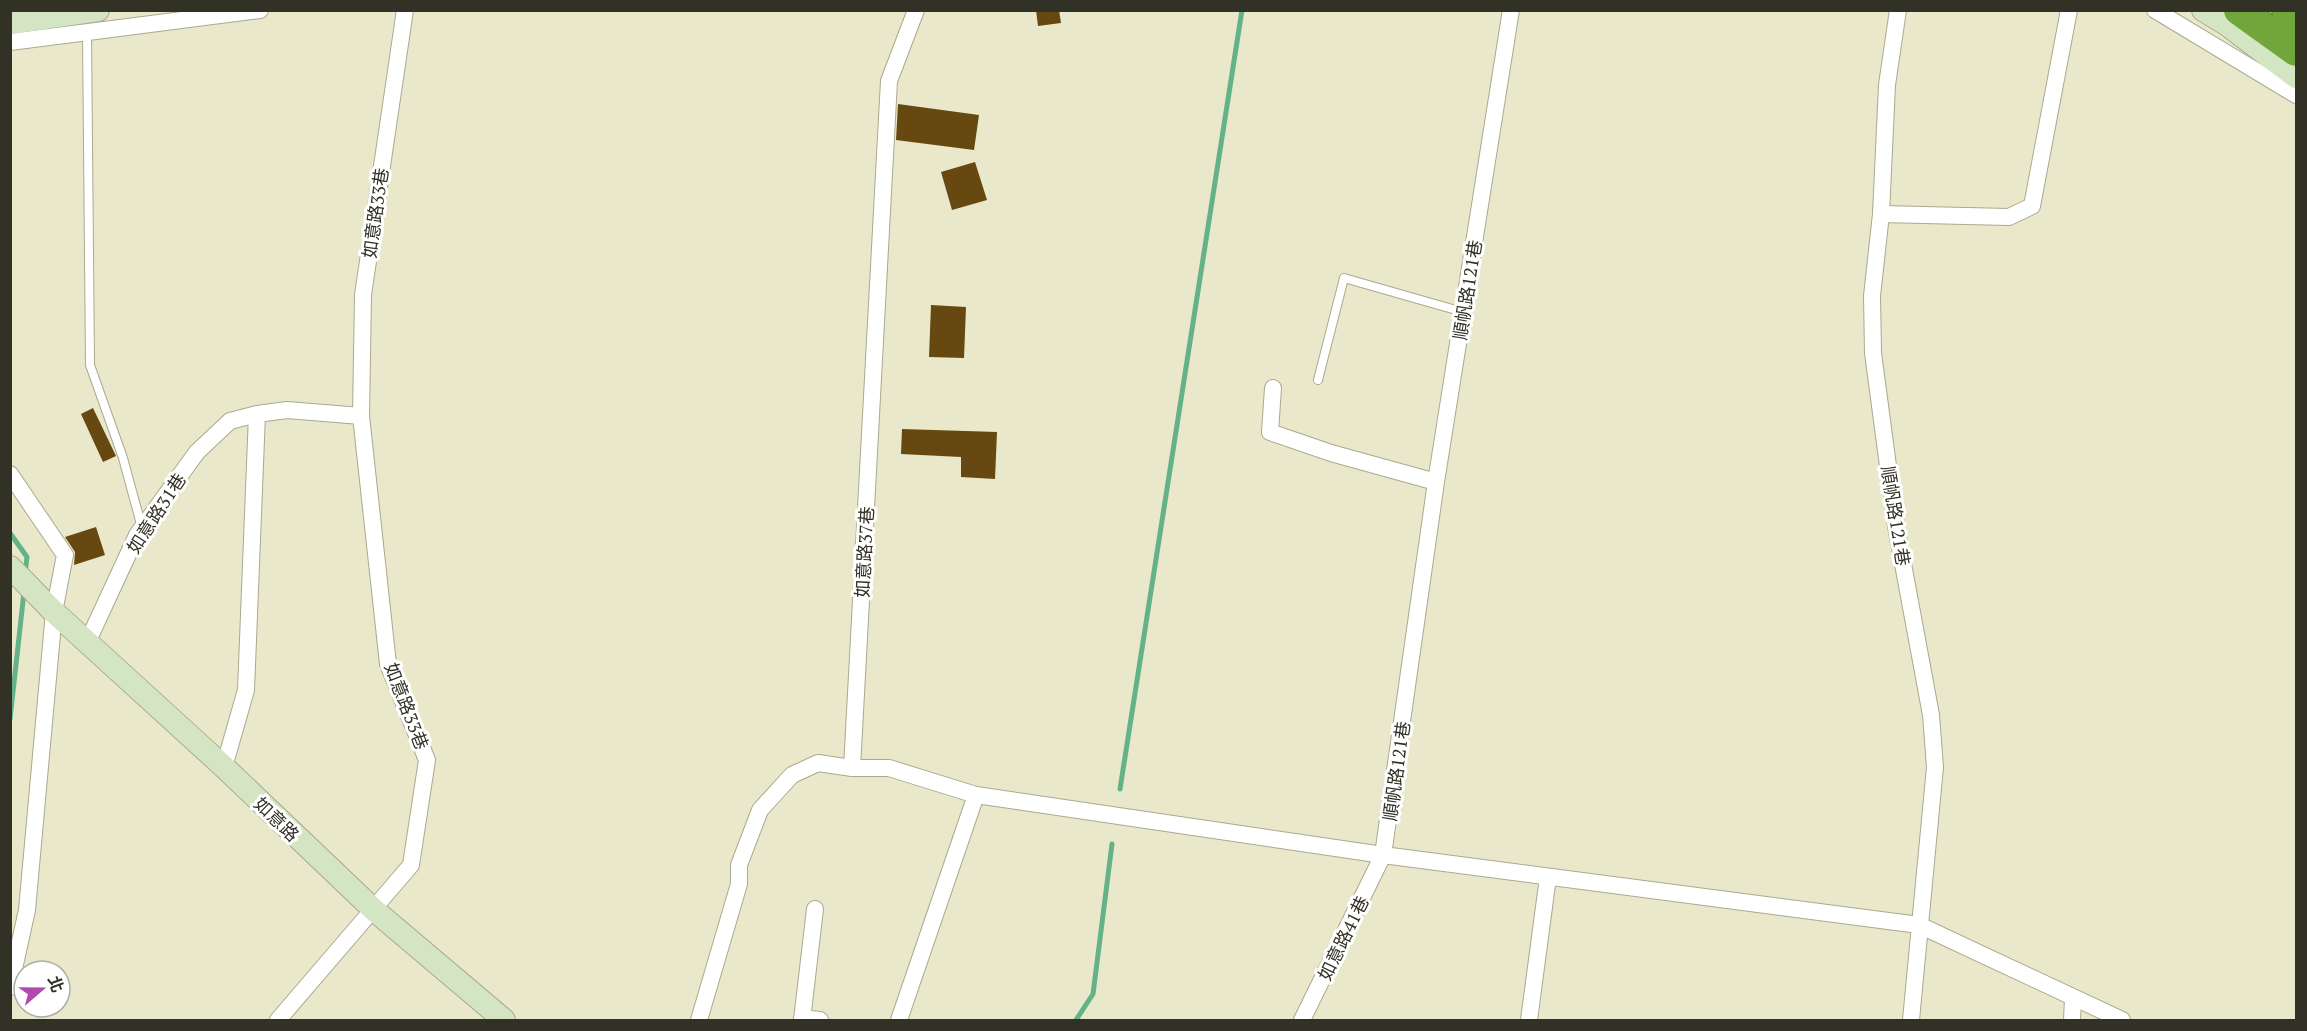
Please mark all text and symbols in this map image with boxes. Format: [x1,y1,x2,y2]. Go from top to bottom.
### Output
street label: 如意路33巷 [357,166,393,260]
street label: 順帆路121巷 [1447,238,1487,342]
street label: 順帆路121巷 [1876,464,1916,568]
street label: 如意路31巷 [121,468,191,558]
street label: 如意路37巷 [850,506,878,598]
street label: 如意路33巷 [379,659,435,753]
street label: 順帆路121巷 [1377,719,1415,823]
street label: 如意路 [249,792,305,846]
street label: 如意路41巷 [1312,892,1374,984]
north arrow [12,959,72,1019]
text: 北 [43,973,69,995]

